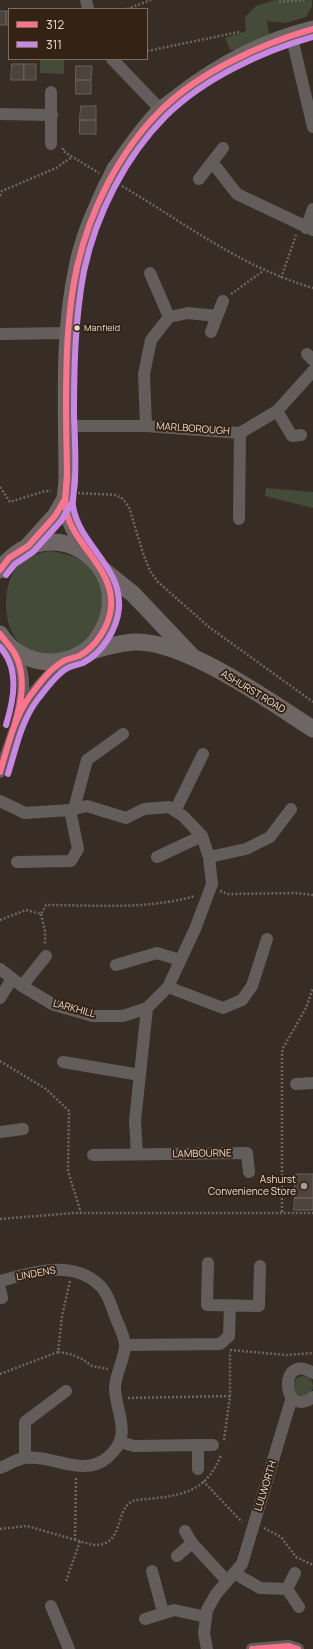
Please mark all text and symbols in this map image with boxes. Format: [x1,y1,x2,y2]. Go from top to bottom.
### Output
legend [8,8,148,60]
text: 312 [46,16,64,33]
text: 311 [46,36,62,53]
marker: Manfield [72,323,82,333]
place label: Manfield [84,323,120,333]
street label: MARLBOROUGH [156,420,230,438]
street label: ASHURST ROAD [219,668,287,716]
street label: LARKHILL [52,998,96,1020]
street label: LAMBOURNE [172,1147,232,1161]
place label: Ashurst Convenience Store [208,1174,296,1198]
marker: Ashurst Convenience Store [299,1181,309,1191]
street label: LINDENS [15,1264,57,1284]
street label: LULWORTH [253,1459,279,1513]

